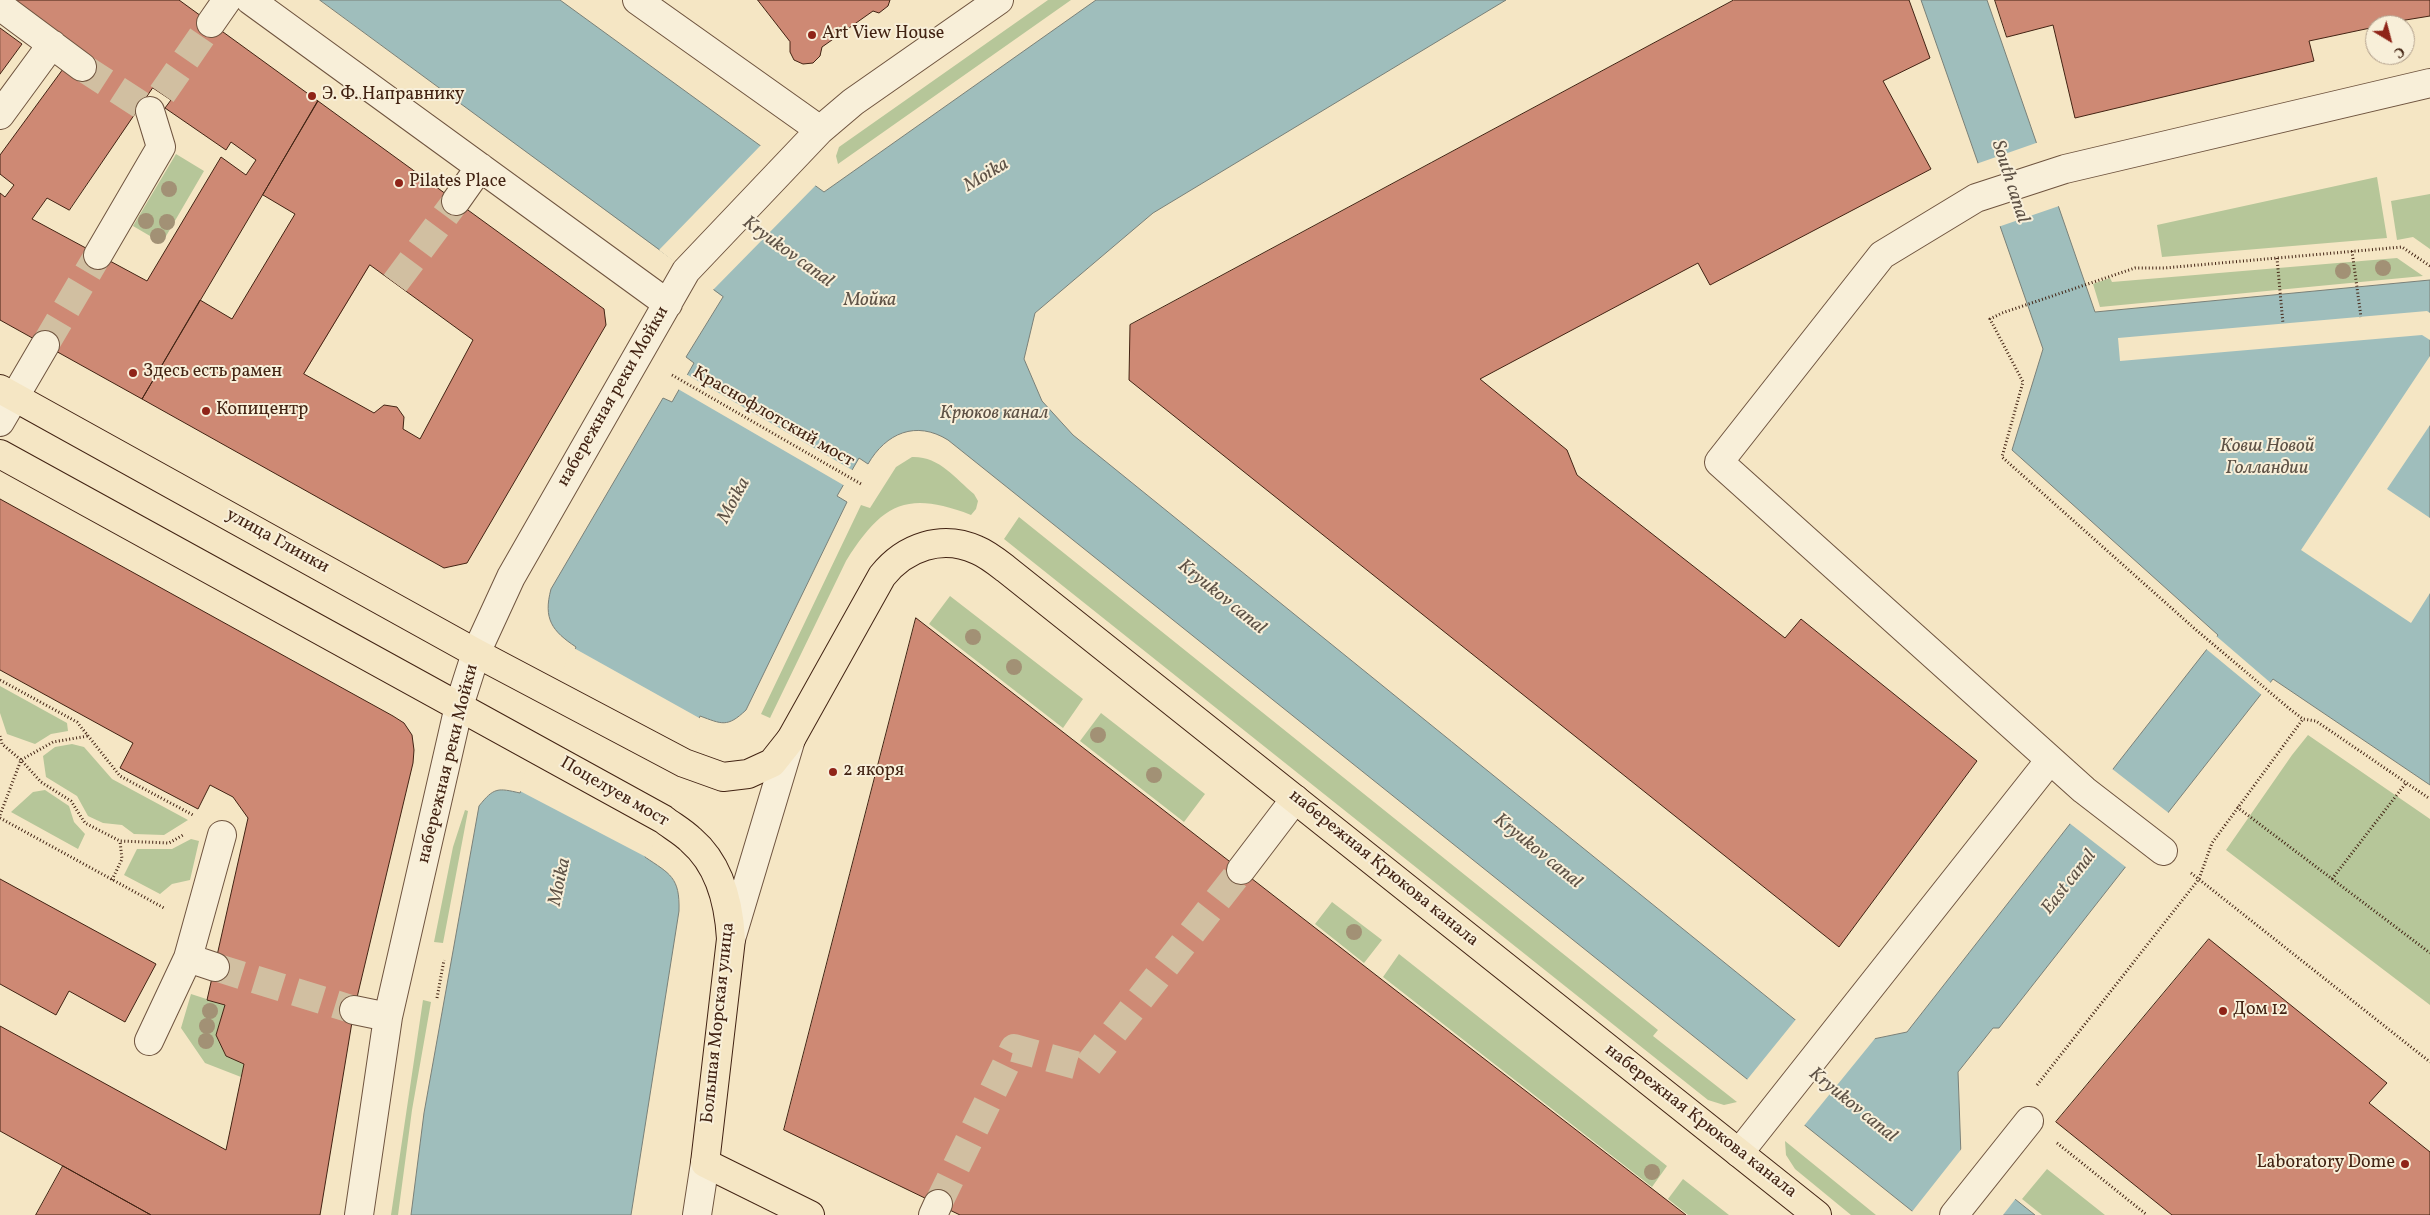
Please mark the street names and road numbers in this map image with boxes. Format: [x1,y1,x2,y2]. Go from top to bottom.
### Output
street label: набережная реки Мойки [554,303,674,491]
street label: Краснофлотский мост [688,363,858,473]
street label: улица Глинки [222,505,332,579]
street label: набережная реки Мойки [414,662,484,866]
street label: Поцелуев мост [556,753,672,833]
street label: набережная Крюкова канала [1284,786,1482,952]
street label: Большая Морская улица [698,921,740,1125]
street label: набережная Крюкова канала [1600,1040,1800,1204]

